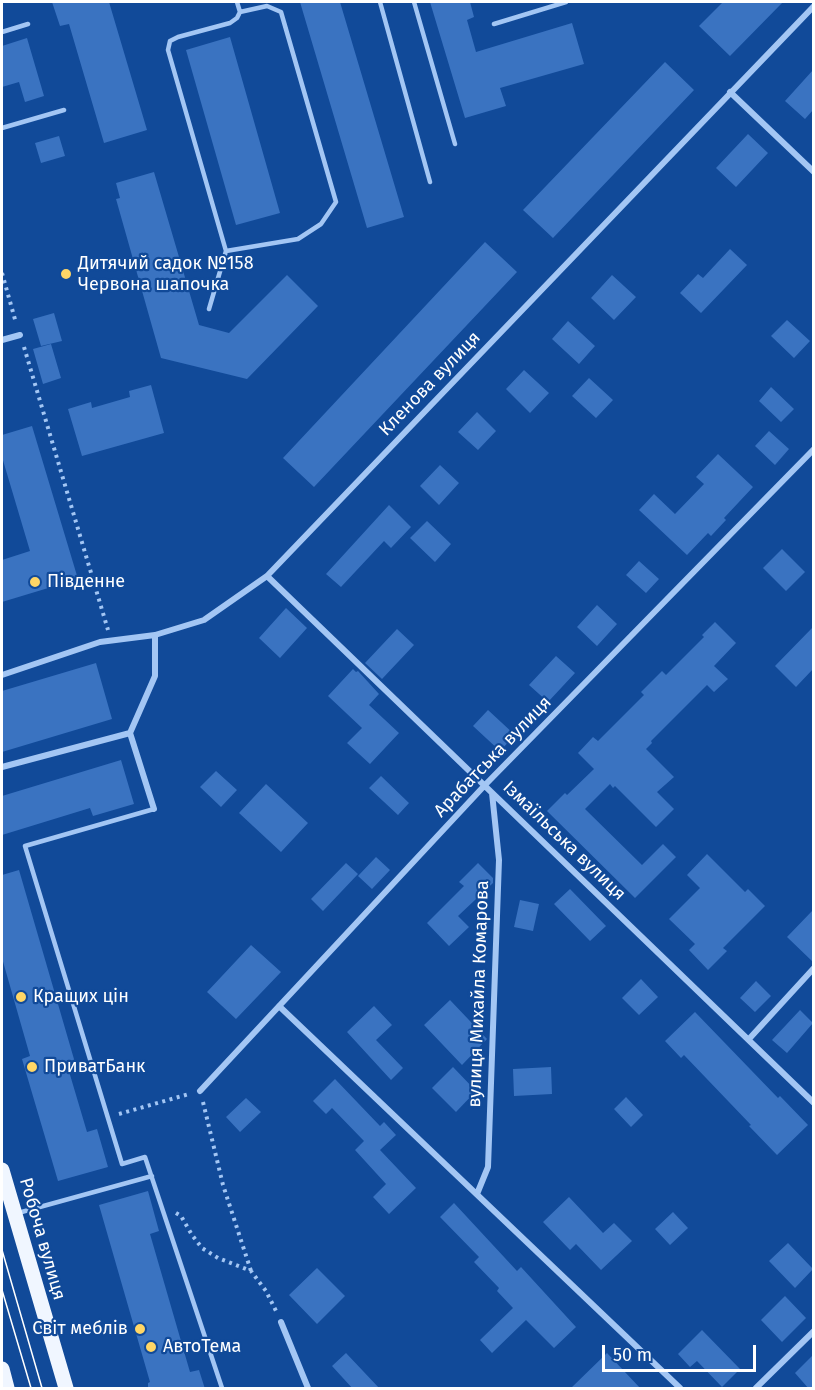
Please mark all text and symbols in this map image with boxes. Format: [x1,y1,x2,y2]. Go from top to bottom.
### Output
place label: Дитячий садок №158 Червона шапочка [78,253,254,296]
marker: Дитячий садок №158 Червона шапочка [59,267,73,281]
street label: Кленова вулиця [375,327,485,441]
place label: Південне [47,571,125,593]
marker: Південне [28,575,42,589]
street label: Арабатська вулиця [430,692,556,822]
street label: Ізмаїльська вулиця [498,777,630,905]
street label: вулиця Михайла Комарова [464,880,494,1108]
place label: Кращих цін [33,986,129,1008]
marker: Кращих цін [14,990,28,1004]
place label: ПриватБанк [44,1056,145,1078]
marker: ПриватБанк [25,1060,39,1074]
street label: Робоча вулиця [14,1175,70,1303]
place label: Світ меблів [32,1318,128,1340]
marker: Світ меблів [133,1322,147,1336]
scale bar [605,1333,760,1371]
place label: АвтоТема [163,1336,241,1358]
marker: АвтоТема [144,1340,158,1354]
text: 50 m [613,1344,652,1366]

